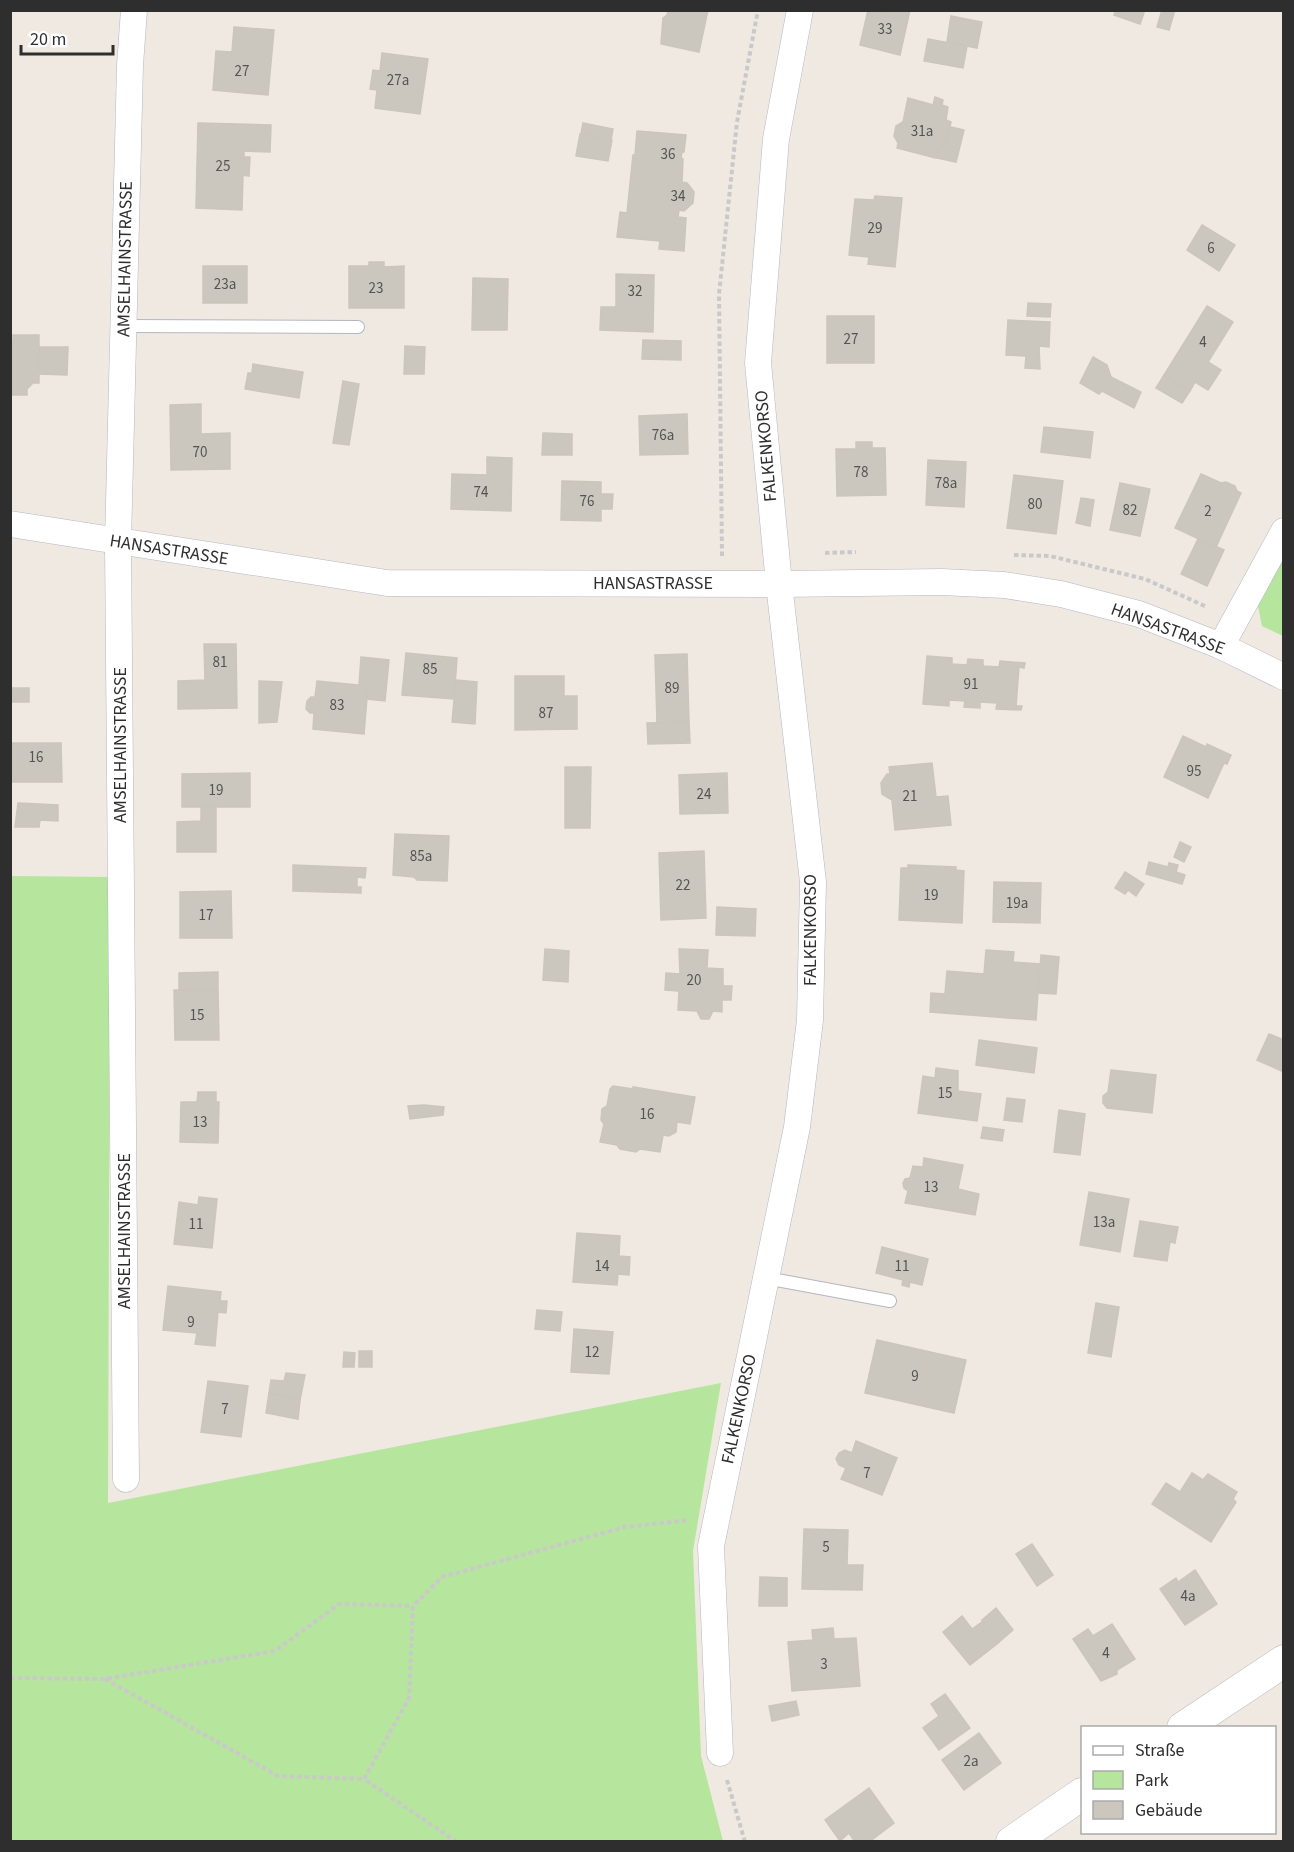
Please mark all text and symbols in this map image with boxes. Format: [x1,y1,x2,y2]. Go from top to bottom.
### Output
scale bar [21,18,112,56]
house number: 33 [878,19,892,40]
text: 20 m [30,27,66,52]
house number: 27 [235,61,249,82]
house number: 27a [387,70,409,91]
house number: 31a [911,121,933,142]
house number: 36 [661,144,675,165]
house number: 25 [216,156,230,177]
street label: AMSELHAINSTRASSE [111,181,139,337]
house number: 34 [671,186,686,207]
house number: 29 [868,218,882,239]
house number: 6 [1207,238,1215,259]
house number: 23a [214,274,236,295]
house number: 23 [369,278,383,299]
house number: 32 [628,281,642,302]
house number: 27 [844,329,858,350]
house number: 4 [1199,332,1207,353]
street label: FALKENKORSO [749,389,783,503]
house number: 76a [652,425,674,446]
house number: 70 [193,442,207,463]
house number: 78 [854,462,868,483]
house number: 78a [935,473,957,494]
house number: 74 [474,482,489,503]
house number: 76 [580,491,594,512]
house number: 80 [1028,494,1042,515]
house number: 82 [1123,500,1137,521]
house number: 2 [1204,501,1212,522]
street label: HANSASTRASSE [108,528,230,572]
street label: HANSASTRASSE [593,571,713,596]
street label: HANSASTRASSE [1107,597,1229,661]
house number: 81 [213,652,227,673]
house number: 85 [423,659,437,680]
street label: AMSELHAINSTRASSE [108,667,133,823]
house number: 91 [964,674,978,695]
house number: 89 [665,678,679,699]
house number: 83 [330,695,344,716]
house number: 87 [539,703,553,724]
house number: 16 [29,747,43,768]
house number: 95 [1187,761,1201,782]
house number: 19 [209,780,223,801]
house number: 24 [697,784,712,805]
house number: 21 [903,786,917,807]
house number: 85a [410,846,432,867]
street label: FALKENKORSO [798,874,823,986]
house number: 22 [676,875,690,896]
house number: 19 [924,885,938,906]
house number: 19a [1006,893,1028,914]
house number: 17 [199,905,213,926]
house number: 20 [687,970,701,991]
house number: 15 [190,1005,204,1026]
house number: 15 [938,1083,952,1104]
house number: 16 [640,1104,654,1125]
house number: 13 [193,1112,207,1133]
street label: AMSELHAINSTRASSE [112,1153,137,1309]
house number: 13 [924,1177,938,1198]
house number: 13a [1093,1212,1115,1233]
house number: 11 [189,1214,203,1235]
house number: 14 [595,1256,610,1277]
house number: 11 [895,1256,909,1277]
house number: 9 [187,1312,195,1333]
house number: 12 [585,1342,599,1363]
street label: FALKENKORSO [715,1352,763,1466]
house number: 9 [911,1366,919,1387]
house number: 7 [221,1399,229,1420]
house number: 7 [863,1463,871,1484]
house number: 5 [822,1537,830,1558]
house number: 4a [1180,1586,1196,1607]
house number: 4 [1102,1643,1110,1664]
house number: 3 [820,1654,828,1675]
legend [1081,1726,1276,1834]
text: Straße [1135,1738,1185,1763]
house number: 2a [963,1751,979,1772]
text: Park [1135,1768,1169,1793]
text: Gebäude [1135,1798,1203,1823]

